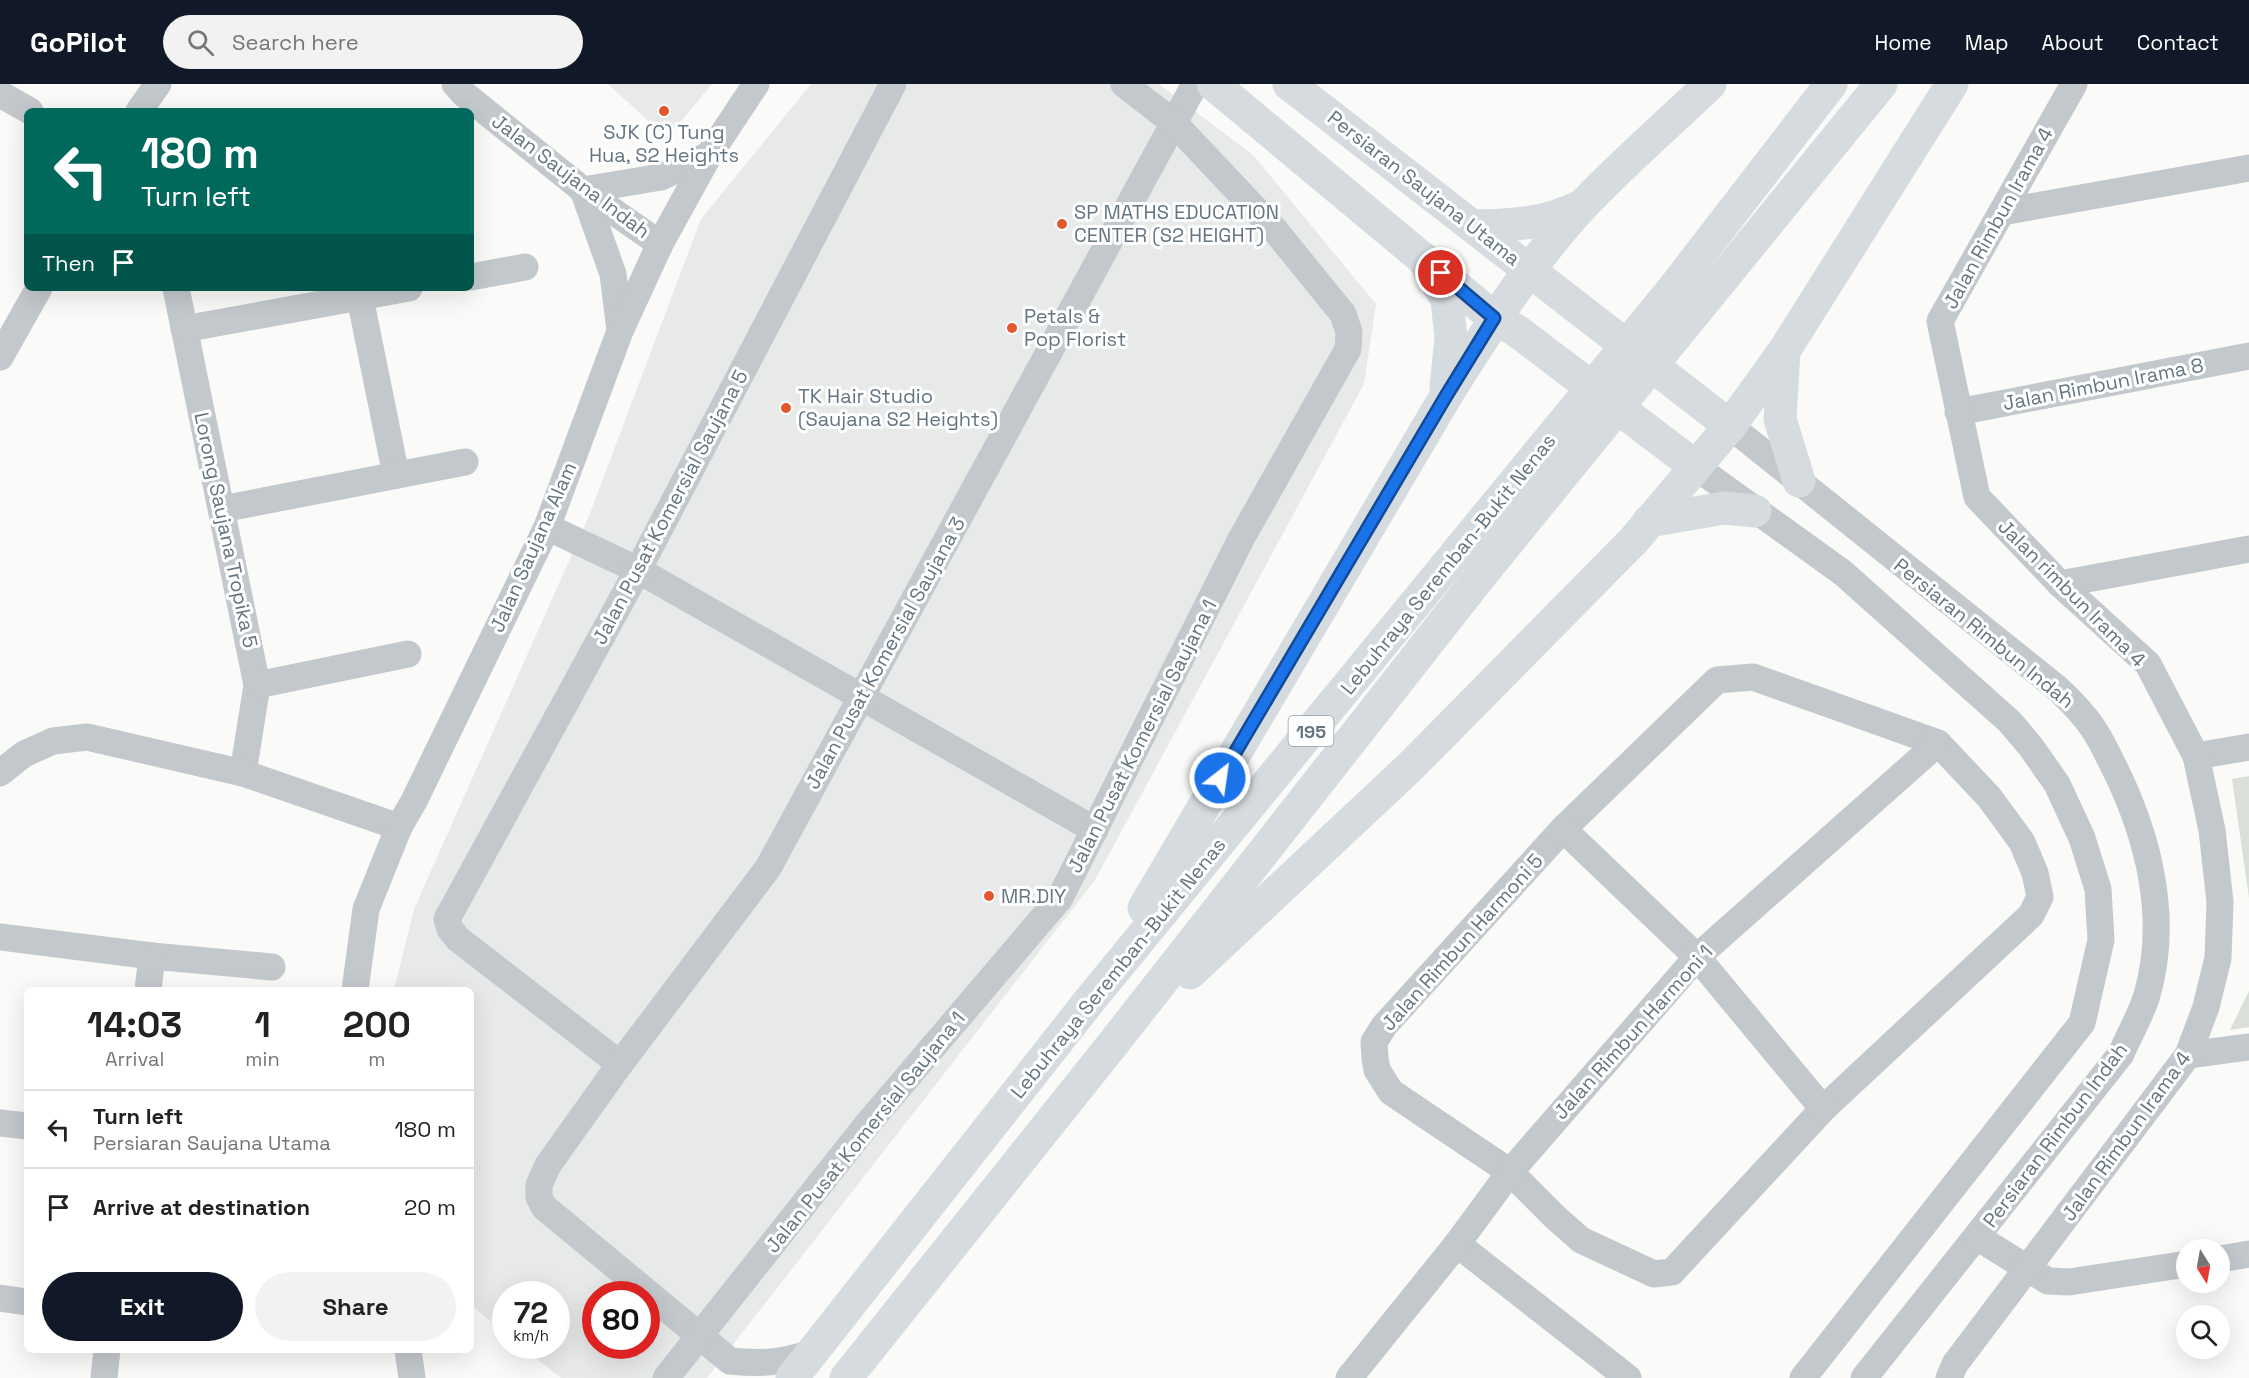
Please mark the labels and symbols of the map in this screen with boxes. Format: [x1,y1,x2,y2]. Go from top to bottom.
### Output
marker: SJK (C) Tung Hua, S2 Heights [657,104,671,118]
street label: Persiaran Saujana Utama [1322,105,1526,271]
street label: Jalan Saujana Indah [487,108,655,244]
place label: SJK (C) Tung Hua, S2 Heights [589,119,739,168]
street label: Jalan Rimbun Irama 4 [1937,123,2059,313]
place label: SP MATHS EDUCATION CENTER (S2 HEIGHT) [1074,199,1279,248]
marker: SP MATHS EDUCATION CENTER (S2 HEIGHT) [1055,217,1069,231]
pin [1415,247,1466,298]
place label: Petals & Pop Florist [1024,303,1126,352]
marker: Petals & Pop Florist [1005,321,1019,335]
street label: Jalan Rimbun Irama 8 [2000,352,2206,416]
street label: Jalan Pusat Komersial Saujana 5 [586,365,754,649]
place label: TK Hair Studio (Saujana S2 Heights) [798,383,998,432]
marker: TK Hair Studio (Saujana S2 Heights) [779,401,793,415]
street label: Lorong Saujana Tropika 5 [188,410,264,650]
street label: Lebuhraya Seremban-Bukit Nenas [1335,428,1561,700]
street label: Jalan Saujana Alam [484,458,582,636]
street label: Jalan Pusat Komersial Saujana 3 [799,512,971,794]
street label: Jalan rimbun Irama 4 [1993,514,2151,672]
street label: Persiaran Rimbun Indah [1888,552,2080,714]
street label: Jalan Pusat Komersial Saujana 1 [1062,595,1222,877]
road number: 195 [1288,716,1334,746]
position arrow [1188,746,1252,810]
street label: Lebuhraya Seremban-Bukit Nenas [1005,832,1231,1104]
street label: Jalan Rimbun Harmoni 5 [1375,848,1549,1036]
place label: MR.DIY [1001,883,1066,909]
marker: MR.DIY [982,889,996,903]
street label: Jalan Rimbun Harmoni 1 [1548,939,1718,1125]
street label: Jalan Pusat Komersial Saujana 1 [759,1006,971,1258]
street label: Persiaran Rimbun Indah [1977,1037,2133,1233]
street label: Jalan Rimbun Irama 4 [2056,1046,2196,1226]
north arrow [2176,1239,2230,1293]
speed limit sign: 80 [582,1281,660,1359]

